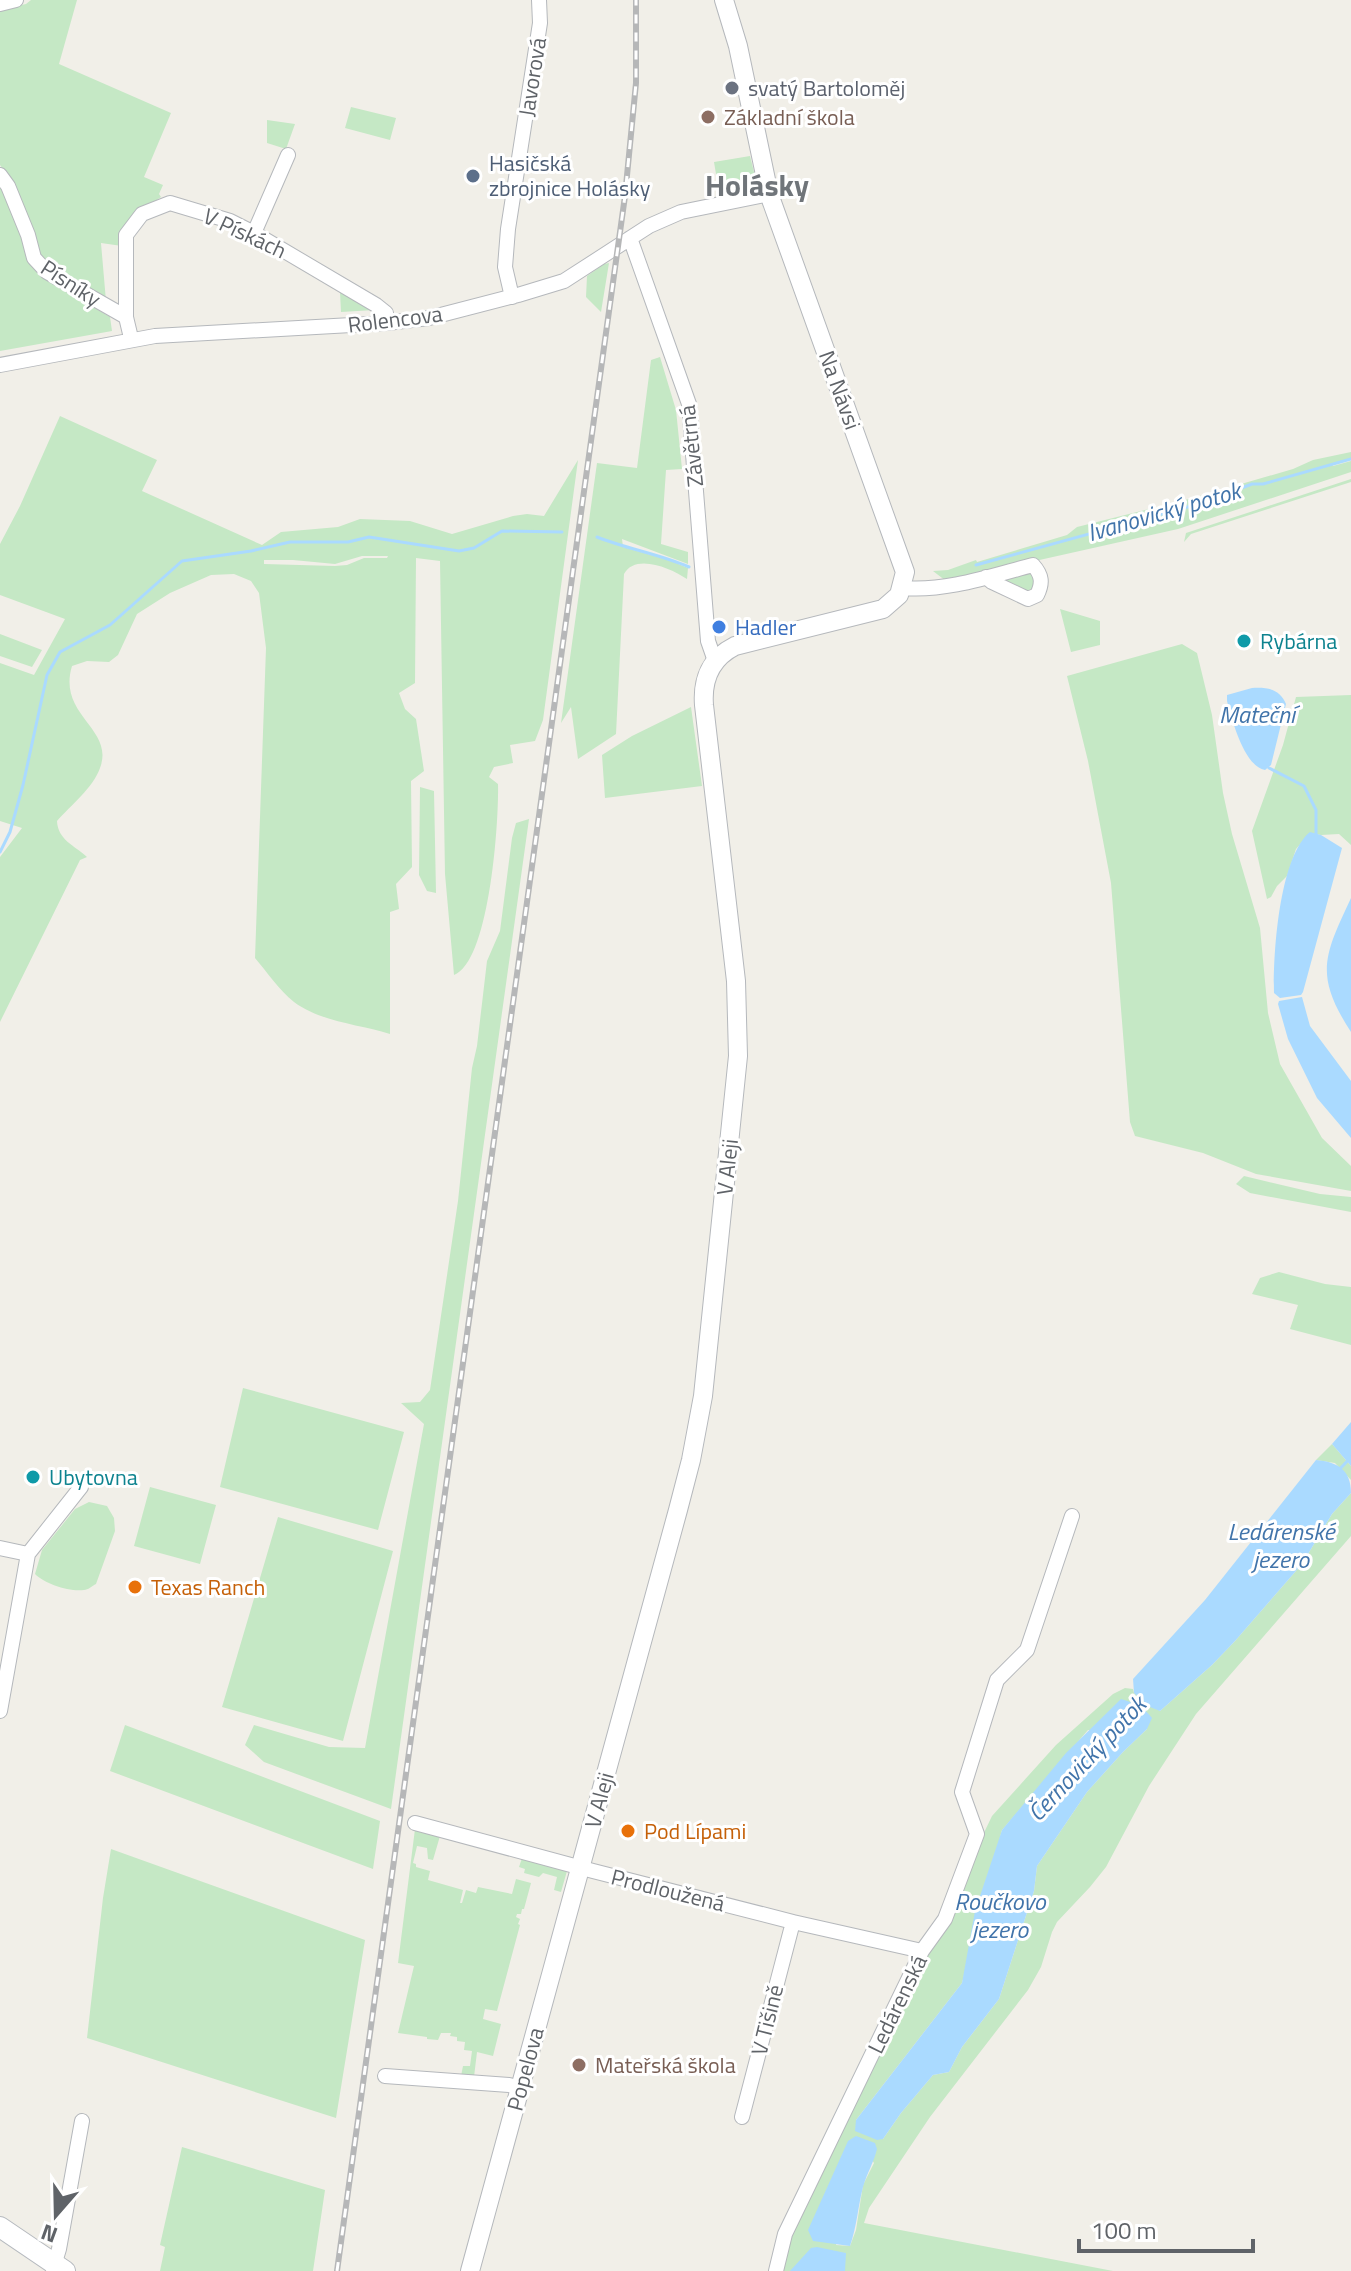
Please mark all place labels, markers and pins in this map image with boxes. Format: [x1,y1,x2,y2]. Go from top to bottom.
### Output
place label: svatý Bartoloměj [748,71,905,105]
marker: svatý Bartoloměj [723,79,741,97]
place label: Základní škola [724,100,855,134]
marker: Základní škola [699,108,717,126]
place label: Hasičská zbrojnice Holásky [489,146,651,205]
marker: Hasičská zbrojnice Holásky [464,167,482,185]
place label: Hadler [735,610,797,644]
marker: Hadler [710,618,728,636]
place label: Rybárna [1260,624,1337,658]
marker: Rybárna [1235,632,1253,650]
place label: Ubytovna [49,1460,138,1494]
marker: Ubytovna [24,1468,42,1486]
place label: Texas Ranch [151,1570,265,1604]
marker: Texas Ranch [126,1578,144,1596]
place label: Pod Lípami [644,1814,746,1848]
marker: Pod Lípami [619,1822,637,1840]
place label: Mateřská škola [595,2048,736,2082]
marker: Mateřská škola [570,2056,588,2074]

